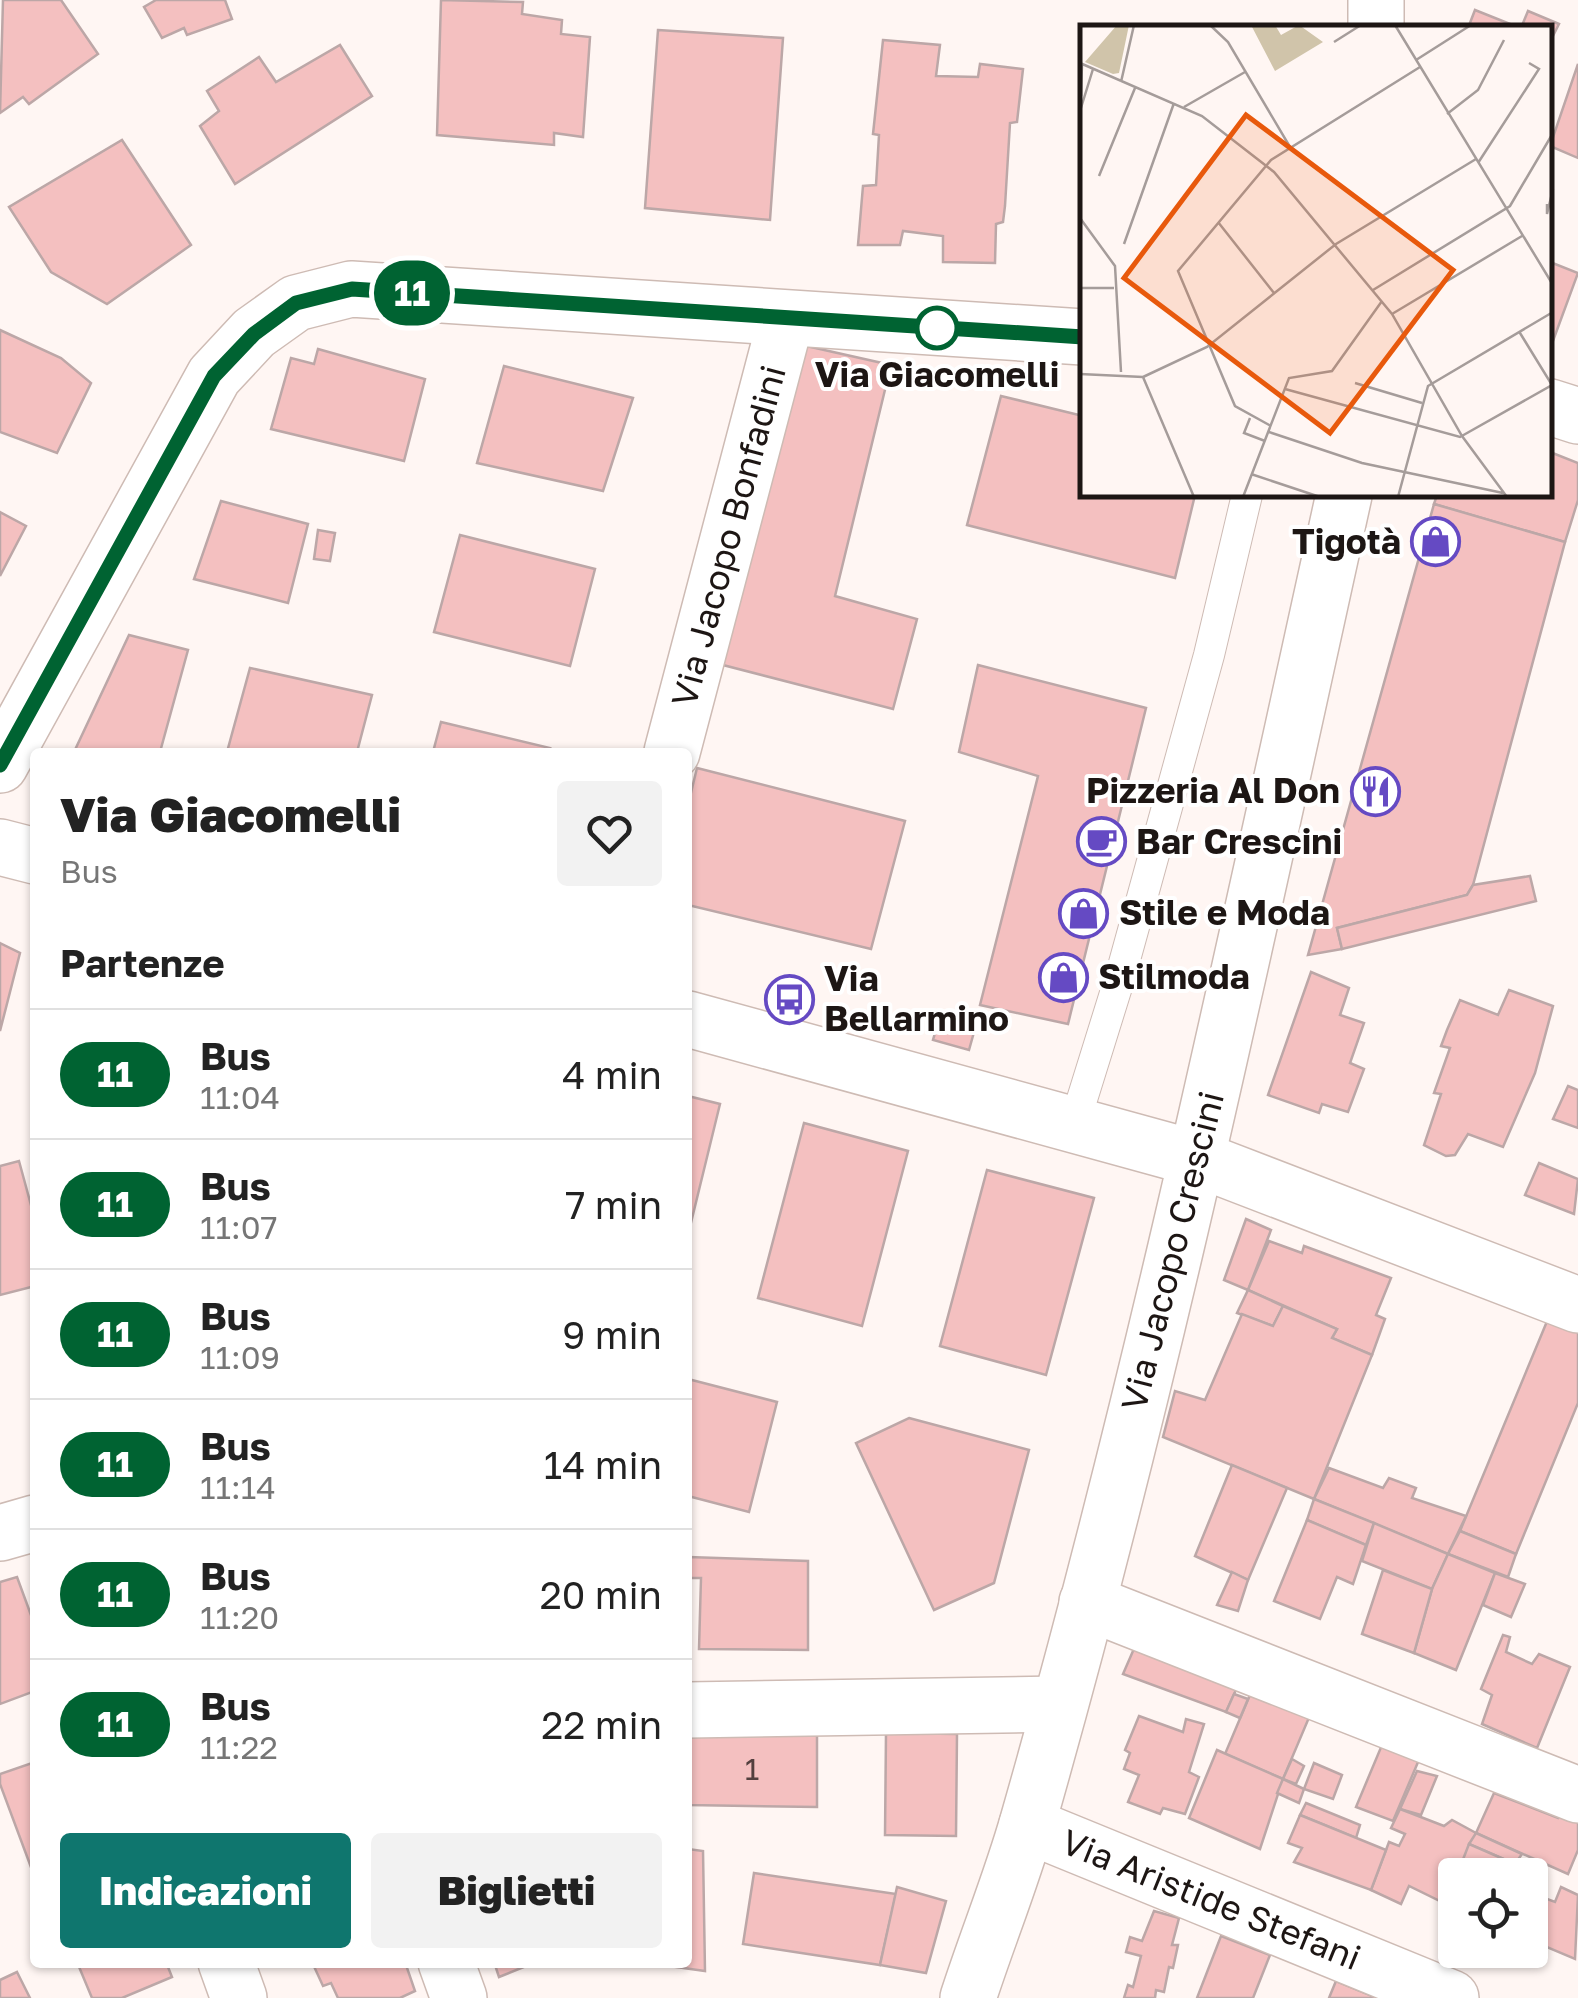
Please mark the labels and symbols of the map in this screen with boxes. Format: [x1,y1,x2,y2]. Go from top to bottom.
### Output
inset map [1080,25,1553,498]
line badge: 11 [367,260,457,326]
marker: Via Giacomelli [916,307,958,349]
place label: Via Giacomelli [815,353,1059,395]
street label: Via Jacopo Bonfadini [662,361,794,711]
shop icon: Tigotà [1410,516,1462,568]
place label: Tigotà [1292,520,1401,562]
restaurant icon: Pizzeria Al Don [1349,765,1401,817]
place label: Pizzeria Al Don [1086,769,1340,811]
cafe icon: Bar Crescini [1075,816,1127,868]
place label: Bar Crescini [1136,820,1342,862]
shop icon: Stile e Moda [1058,887,1110,939]
place label: Stile e Moda [1119,891,1330,933]
shop icon: Stilmoda [1037,951,1089,1003]
place label: Stilmoda [1098,955,1250,997]
place label: Via Bellarmino [824,957,1009,1039]
bus stop icon: Via Bellarmino [763,973,815,1025]
street label: Via Jacopo Crescini [1112,1087,1232,1415]
house number: 1 [745,1751,759,1787]
street label: Via Aristide Stefani [1056,1820,1367,1978]

